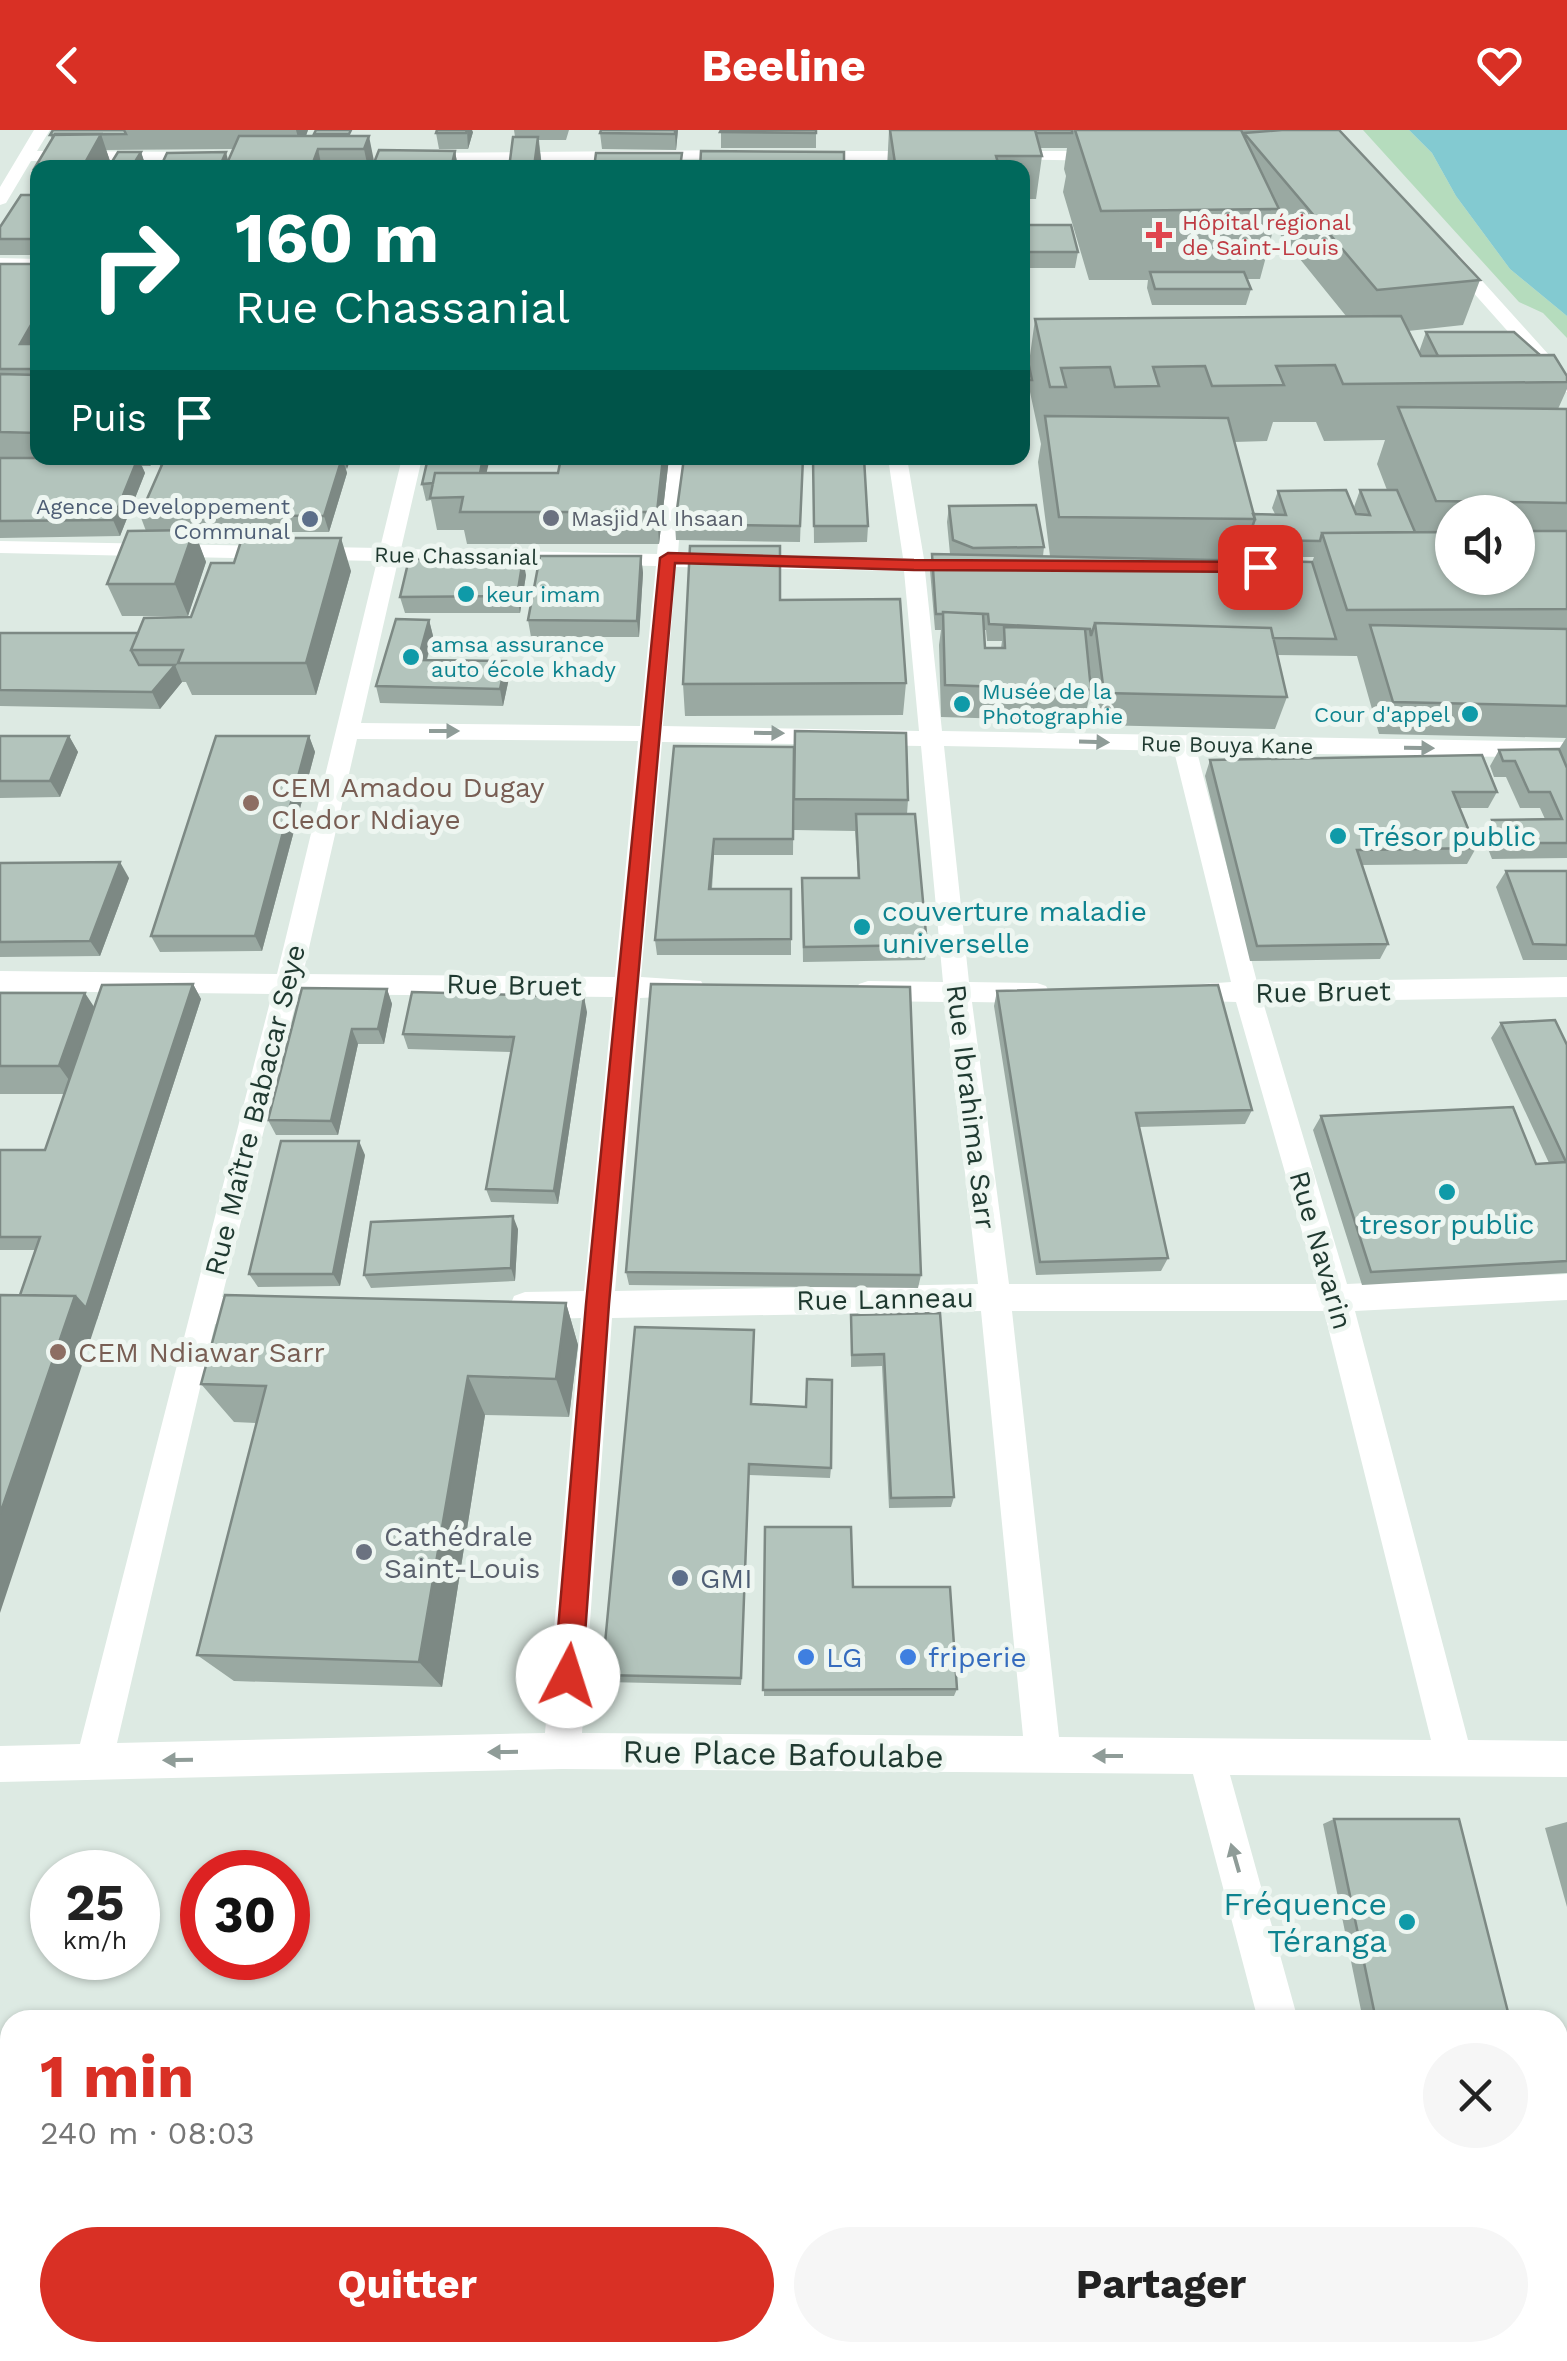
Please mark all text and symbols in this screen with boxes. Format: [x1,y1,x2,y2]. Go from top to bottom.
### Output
icon: back [40,38,95,93]
icon: heart [1472,38,1527,93]
text: Beeline [701,39,866,92]
text: 160 m [235,197,439,279]
icon: right [70,200,200,330]
place label: Hôpital régional de Saint-Louis [1182,210,1351,260]
marker: Hôpital régional de Saint-Louis [1146,222,1172,248]
text: Rue Chassanial [235,281,570,334]
icon: arrive [167,390,222,445]
text: Puis [70,396,147,440]
place label: Agence Developpement Communal [36,494,290,544]
map controls [1435,495,1535,595]
button: sound [1435,495,1535,595]
place label: Masjid Al Ihsaan [571,506,744,531]
marker: Masjid Al Ihsaan [540,507,562,529]
marker: Agence Developpement Communal [299,508,321,530]
pin [1218,525,1303,610]
icon: arrive [1233,540,1288,595]
street label: Rue Chassanial [374,542,538,570]
place label: keur imam [486,582,601,607]
marker: keur imam [455,583,477,605]
place label: amsa assurance auto école khady [431,632,616,682]
marker: amsa assurance auto école khady [400,646,422,668]
place label: Musée de la Photographie [982,679,1123,729]
marker: Musée de la Photographie [951,693,973,715]
place label: Cour d'appel [1314,702,1450,727]
marker: Cour d'appel [1459,703,1481,725]
one-way arrow [429,723,461,739]
one-way arrow [754,726,786,742]
street label: Rue Bouya Kane [1140,731,1314,759]
one-way arrow [1079,734,1111,750]
one-way arrow [1404,740,1436,756]
place label: CEM Amadou Dugay Cledor Ndiaye [271,771,545,836]
marker: CEM Amadou Dugay Cledor Ndiaye [240,792,262,814]
place label: Trésor public [1358,820,1536,853]
marker: Trésor public [1327,825,1349,847]
place label: couverture maladie universelle [882,895,1147,960]
marker: couverture maladie universelle [851,916,873,938]
street label: Rue Maître Babacar Seye [198,941,312,1279]
street label: Rue Bruet [446,967,582,1003]
street label: Rue Bruet [1255,974,1391,1010]
street label: Rue Ibrahima Sarr [940,983,1002,1231]
street label: Rue Navarin [1283,1167,1359,1333]
marker: tresor public [1436,1181,1458,1203]
place label: tresor public [1360,1208,1534,1241]
street label: Rue Lanneau [796,1281,974,1317]
place label: CEM Ndiawar Sarr [78,1336,325,1369]
marker: CEM Ndiawar Sarr [47,1341,69,1363]
place label: Cathédrale Saint-Louis [384,1520,540,1585]
marker: Cathédrale Saint-Louis [353,1541,375,1563]
place label: GMI [700,1562,752,1595]
marker: GMI [669,1567,691,1589]
position arrow [516,1624,620,1728]
place label: LG [826,1641,862,1674]
place label: friperie [928,1641,1027,1674]
marker: LG [795,1646,817,1668]
marker: friperie [897,1646,919,1668]
street label: Rue Place Bafoulabe [622,1732,944,1776]
one-way arrow [487,1745,519,1761]
one-way arrow [1092,1748,1124,1764]
one-way arrow [162,1753,194,1769]
one-way arrow [1227,1842,1242,1873]
speed limit sign: 30 [180,1850,310,1980]
text: 25 [66,1873,124,1932]
place label: Fréquence Téranga [1223,1885,1387,1960]
marker: Fréquence Téranga [1396,1911,1418,1933]
text: km/h [63,1926,127,1955]
text: 1 min [40,2041,194,2112]
button: close [1423,2043,1528,2148]
text: 240 m · 08:03 [40,2114,255,2152]
button: Quitter [40,2227,774,2342]
button: Partager [794,2227,1528,2342]

